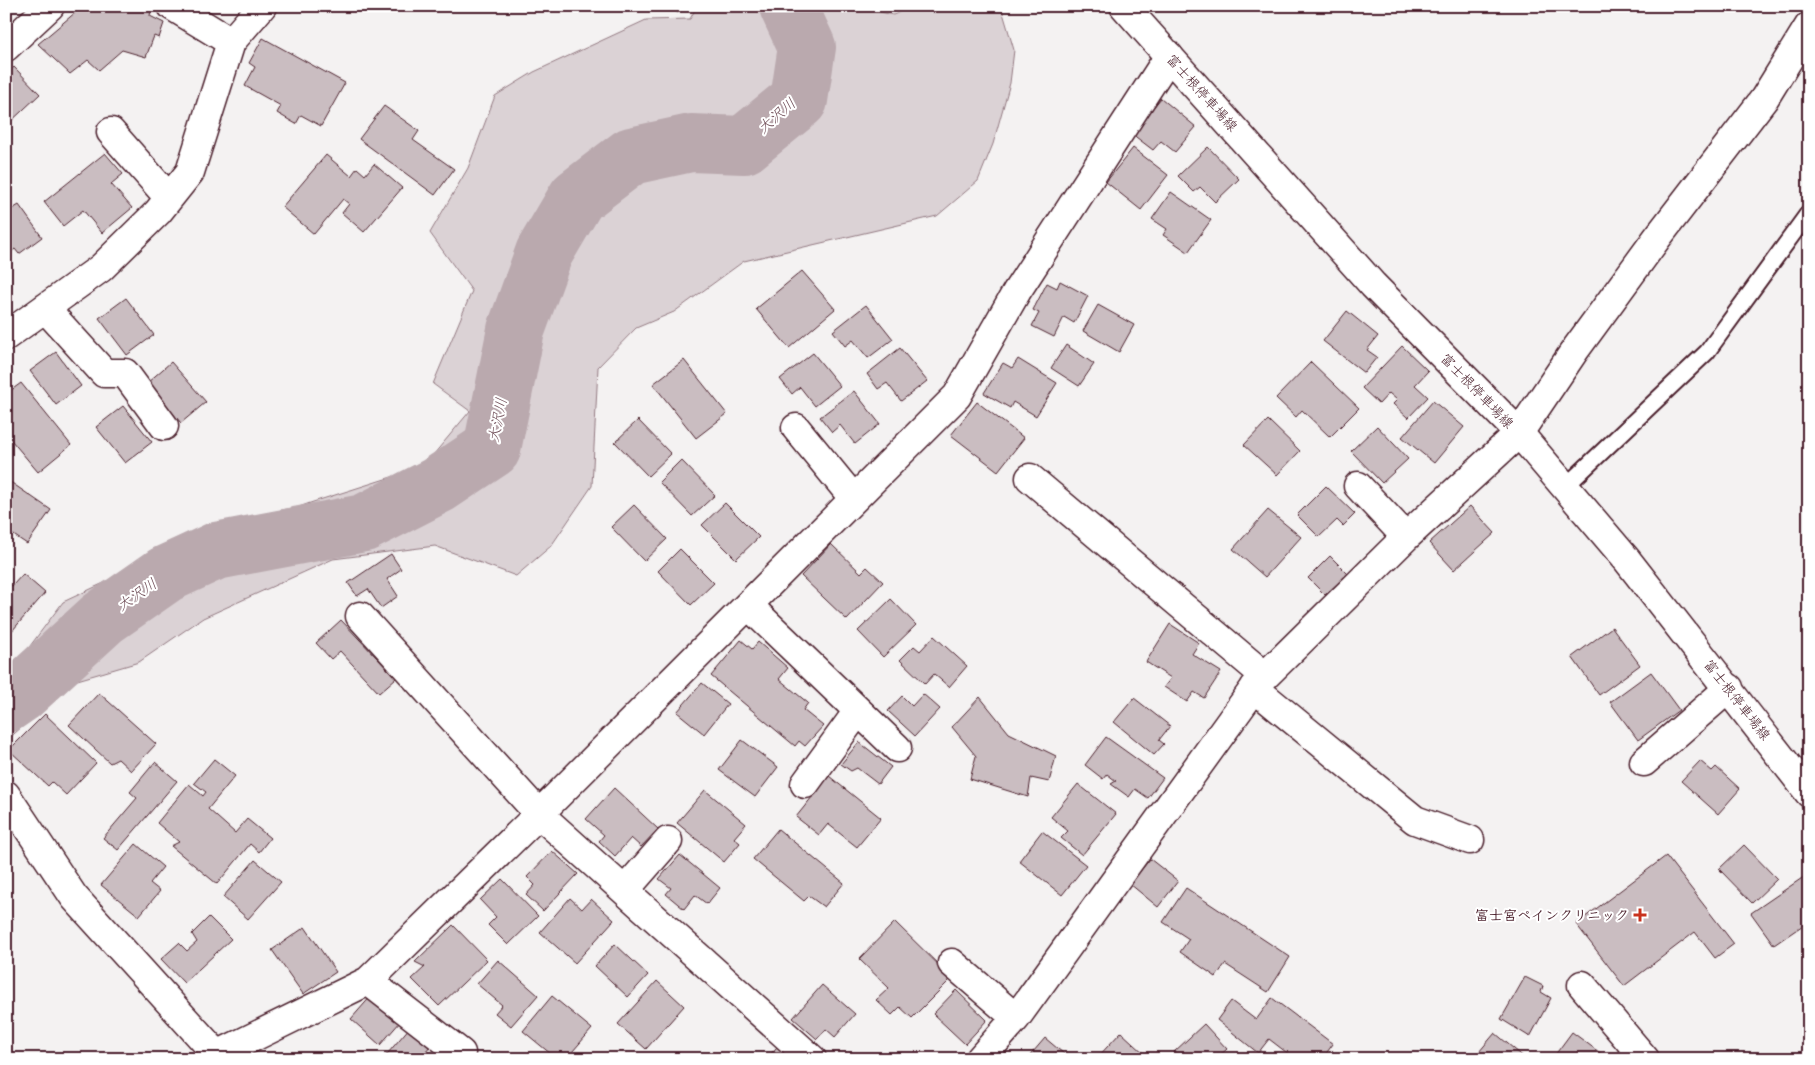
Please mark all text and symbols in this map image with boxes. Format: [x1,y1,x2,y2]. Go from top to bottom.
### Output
street label: 富士根停車場線 [1163,51,1241,135]
water label: 大沢川 [754,94,800,138]
street label: 富士根停車場線 [1437,350,1517,432]
water label: 大沢川 [484,396,512,444]
water label: 大沢川 [113,574,161,616]
street label: 富士根停車場線 [1700,656,1774,744]
place label: 富士宮ペインクリニック [1475,907,1629,924]
marker: 富士宮ペインクリニック [1633,908,1647,922]

